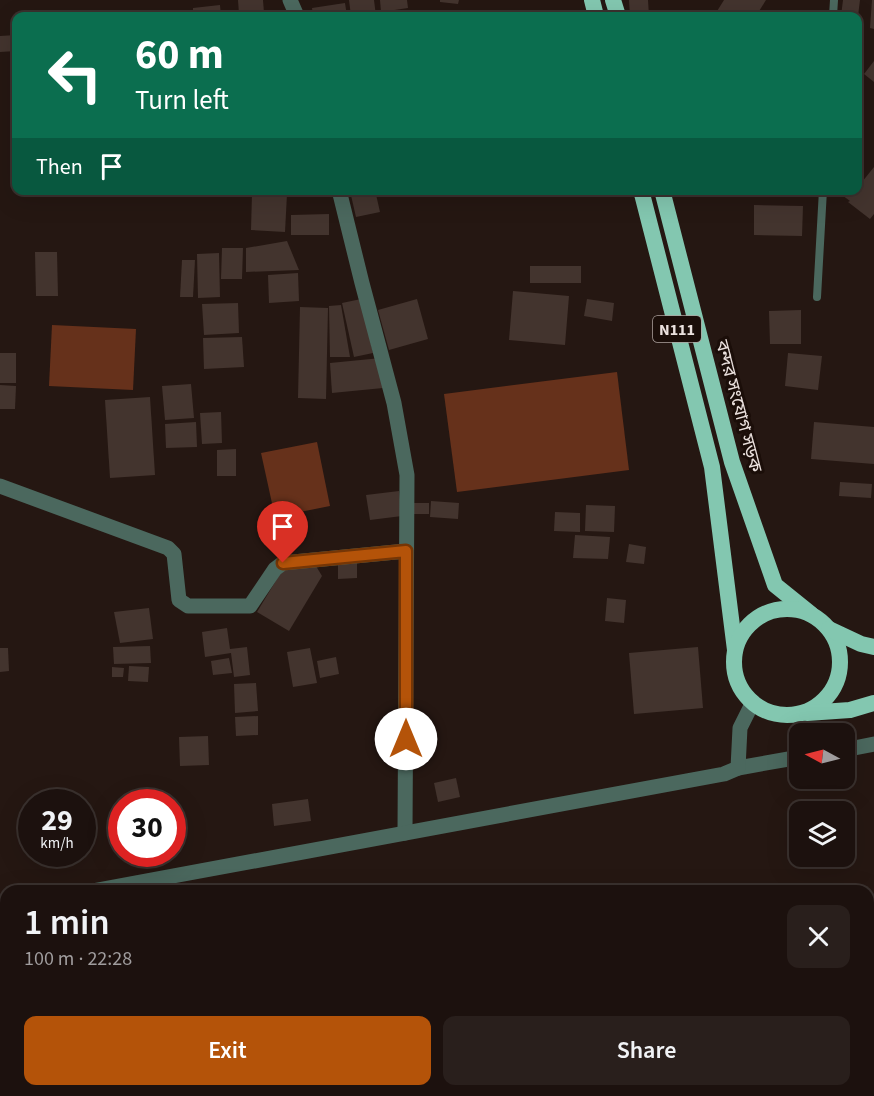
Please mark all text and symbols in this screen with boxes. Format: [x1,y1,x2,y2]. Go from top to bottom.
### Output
text: 60 m [135,25,224,85]
icon: left [36,36,114,114]
text: Turn left [135,81,229,120]
icon: arrive [95,150,128,183]
text: Then [36,151,83,183]
road number: N111 [653,316,701,342]
street label: বন্দর সংযোগ সড়ক [709,336,768,475]
pin [257,501,308,563]
icon: arrive [266,510,299,543]
position arrow [374,707,438,771]
north arrow [789,723,855,789]
map controls [789,723,855,867]
speed limit sign: 30 [108,789,186,867]
text: 29 [41,799,73,842]
button: layers [789,801,855,867]
text: km/h [40,833,74,854]
text: 1 min [24,897,110,948]
button: close [787,905,850,968]
text: 100 m · 22:28 [24,945,132,973]
button: Exit [24,1016,431,1085]
button: Share [443,1016,850,1085]

